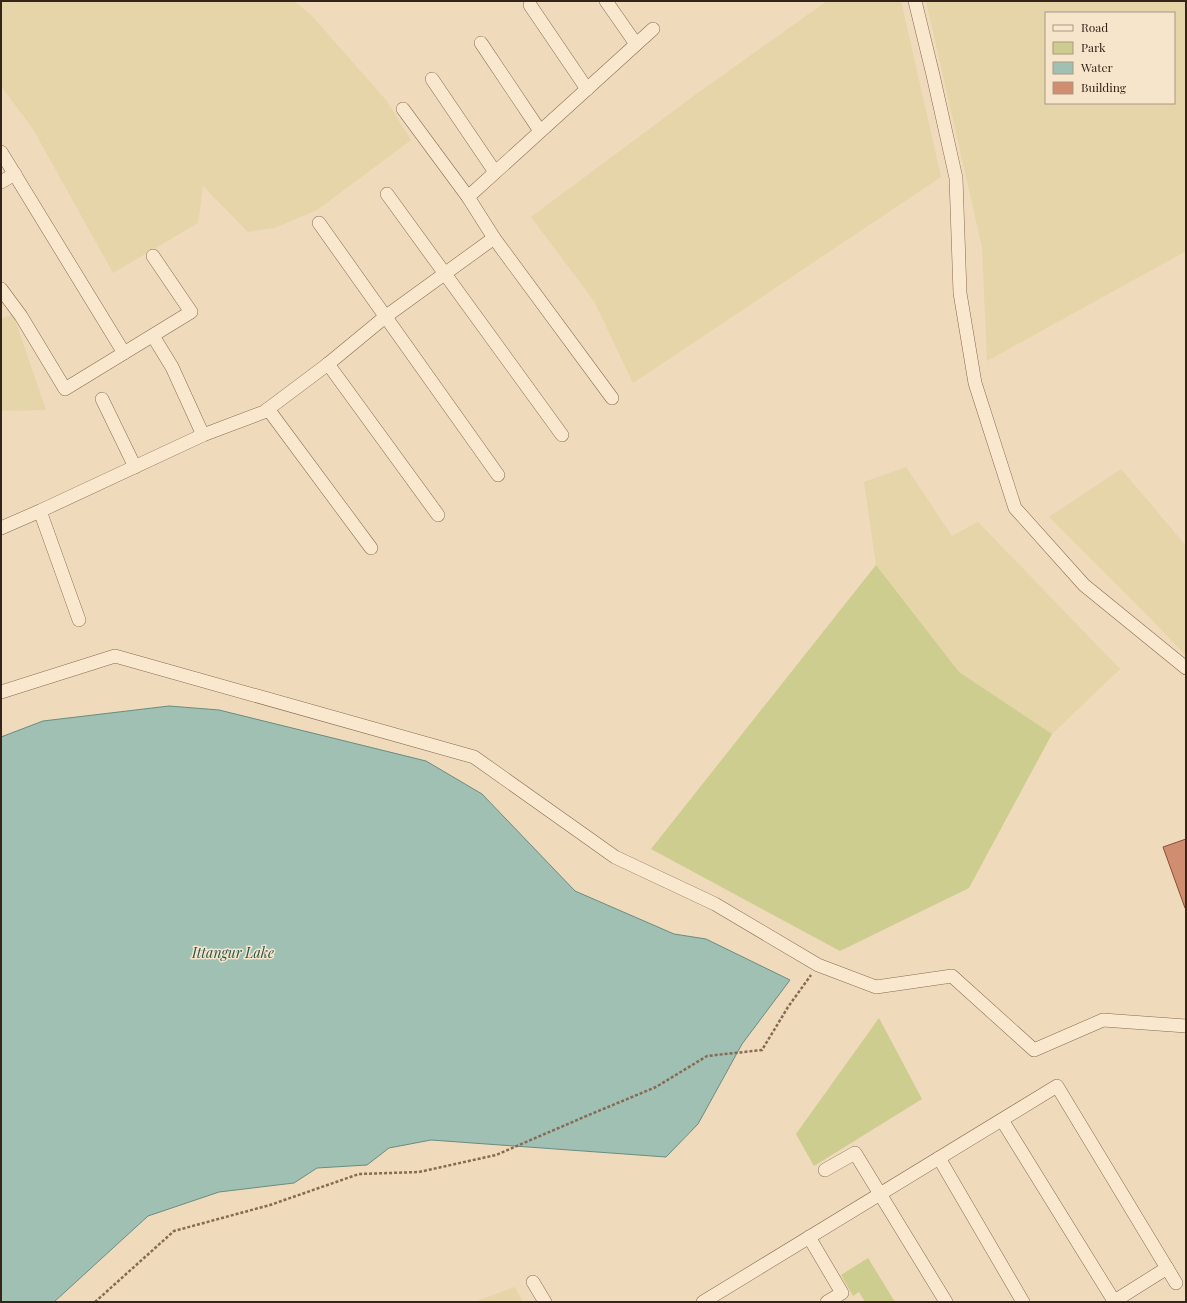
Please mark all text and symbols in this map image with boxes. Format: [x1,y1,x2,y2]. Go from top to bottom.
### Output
legend [1045,12,1175,104]
text: Road [1081,19,1108,35]
text: Park [1081,39,1106,55]
text: Water [1080,59,1114,75]
text: Building [1081,79,1127,95]
water label: Ittangur Lake [191,943,274,962]

